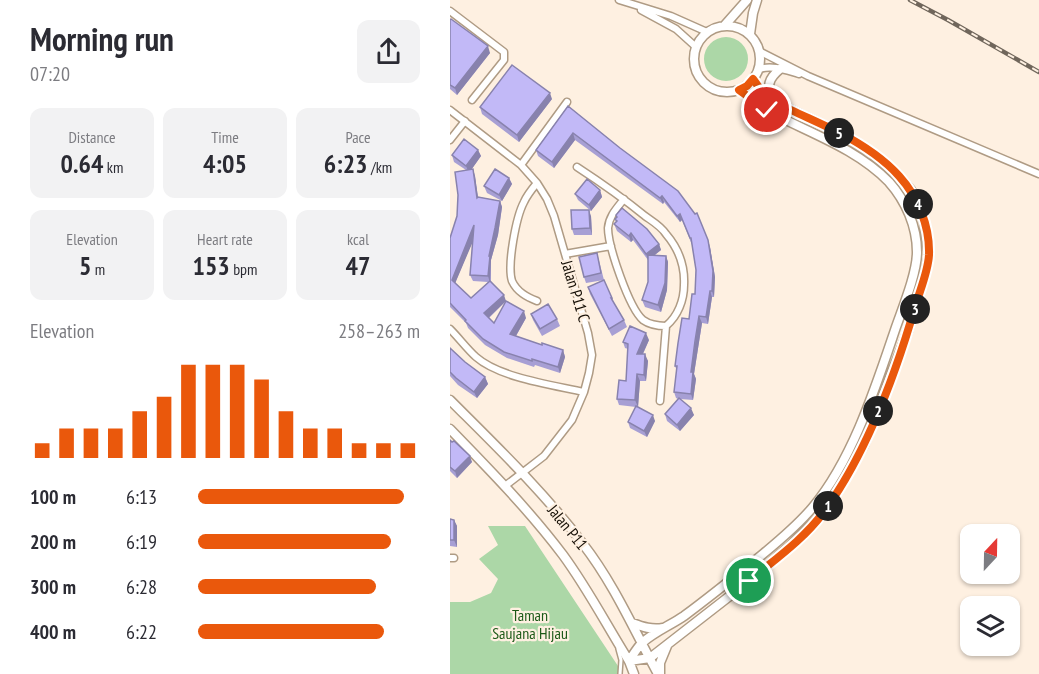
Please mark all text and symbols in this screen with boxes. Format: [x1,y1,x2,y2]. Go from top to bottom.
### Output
text: Morning run [30,17,174,60]
button: share [357,20,420,83]
text: 07:20 [30,61,70,87]
pin [741,84,792,135]
icon: check [750,93,783,126]
pin: 5 [824,118,854,148]
text: 5 [835,123,843,143]
text: Distance [68,127,116,147]
text: Time [211,127,239,147]
text: Pace [345,127,371,147]
text: 0.64 [61,147,103,180]
text: 4:05 [203,147,247,180]
text: 6:23 [324,147,368,180]
text: km [103,157,123,177]
text: /km [368,157,392,177]
pin: 4 [903,189,933,219]
text: 4 [914,194,922,214]
text: Elevation [66,229,118,249]
text: Heart rate [197,229,253,249]
text: kcal [347,229,369,249]
text: 5 [79,249,91,282]
text: 153 [192,249,230,282]
text: 47 [346,249,370,282]
street label: Jalan P11 C [557,257,595,324]
text: m [91,259,105,279]
text: bpm [230,259,258,279]
pin: 3 [900,294,930,324]
text: 3 [911,299,919,319]
text: Elevation [30,318,94,344]
text: 258–263 m [338,318,420,344]
pin: 2 [863,396,893,426]
text: 2 [874,401,882,421]
text: 100 m [30,484,76,510]
text: 6:13 [126,484,157,510]
pin: 1 [813,491,843,521]
text: 1 [824,496,832,516]
street label: Jalan P11 [543,500,592,554]
north arrow [960,524,1020,584]
map controls [960,524,1020,656]
text: 200 m [30,529,76,555]
text: 6:19 [126,529,157,555]
pin [723,555,774,606]
icon: arrive [732,564,765,597]
text: 300 m [30,574,76,600]
text: 6:28 [126,574,157,600]
button: layers [960,596,1020,656]
park label: Taman Saujana Hijau [492,605,568,643]
text: 400 m [30,619,76,645]
text: 6:22 [126,619,157,645]

